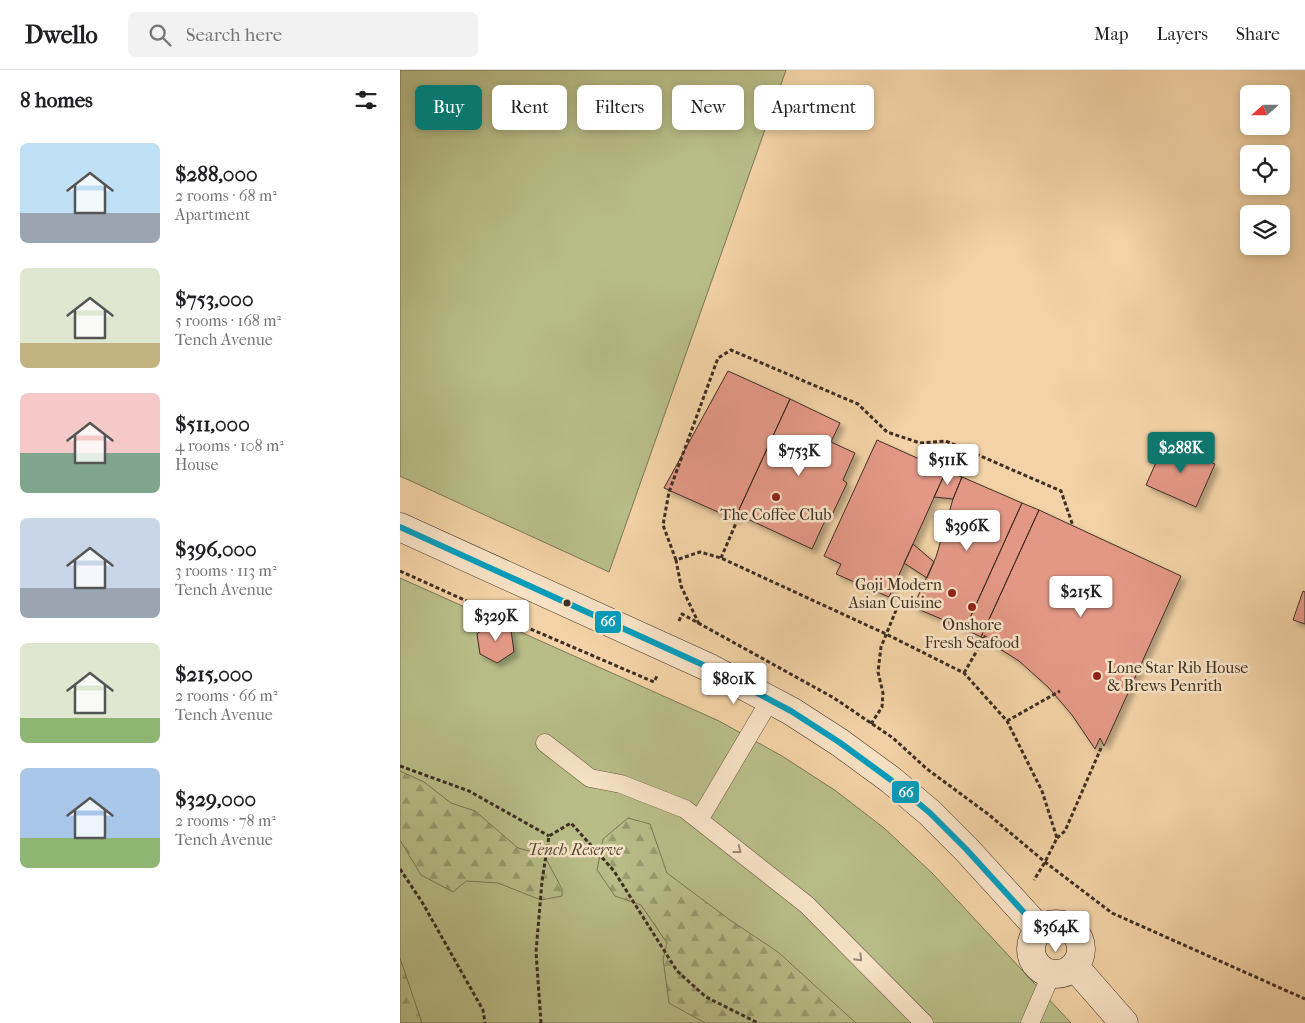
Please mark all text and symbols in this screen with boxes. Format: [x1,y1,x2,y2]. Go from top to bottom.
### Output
search box [128,12,478,57]
text: Dwello [25,21,98,49]
icon: search [146,21,174,49]
text: Search here [186,24,282,46]
text: Map [1094,24,1128,45]
text: Layers [1156,24,1208,45]
text: Share [1236,24,1280,45]
chip: Buy [415,85,482,130]
chip: Rent [492,85,567,130]
chip: Filters [577,85,662,130]
chip: New [672,85,744,130]
chip: Apartment [754,85,874,130]
north arrow [1240,85,1290,135]
map controls [1240,85,1290,255]
icon: filters [352,86,380,114]
text: 8 homes [20,88,93,112]
button: locate [1240,145,1290,195]
text: $288,000 [175,162,258,186]
icon: home [60,163,120,223]
text: 2 rooms · 68 m² [175,186,277,205]
text: Apartment [175,205,250,224]
button: layers [1240,205,1290,255]
text: $753,000 [175,287,253,311]
icon: home [60,288,120,348]
text: 5 rooms · 168 m² [175,311,281,330]
text: Tench Avenue [175,330,273,349]
text: $511,000 [175,412,250,436]
icon: home [60,413,120,473]
pin: $288K [1146,432,1216,474]
pin: $753K [764,434,834,477]
text: 4 rooms · 108 m² [175,436,284,455]
text: $288K [1159,438,1203,457]
text: $753K [778,441,820,460]
pin: $511K [913,444,983,486]
text: $511K [929,450,967,469]
text: House [175,455,218,474]
marker: The Coffee Club [770,491,782,503]
place label: The Coffee Club [720,505,832,524]
pin: $396K [932,510,1002,552]
text: $396K [945,516,989,535]
text: $396,000 [175,537,257,561]
icon: home [60,538,120,598]
text: 3 rooms · 113 m² [175,561,276,580]
place label: Goji Modern Asian Cuisine [848,575,943,612]
pin: $215K [1046,576,1116,618]
text: Tench Avenue [175,580,273,599]
text: $215K [1060,582,1102,601]
marker: Goji Modern Asian Cuisine [946,587,958,599]
unlabelled marker [562,598,572,608]
pin: $329K [461,600,531,642]
marker: Onshore Fresh Seafood [966,601,978,613]
text: $329K [474,606,518,625]
line badge: 66 [594,610,622,634]
text: 66 [600,613,616,630]
place label: Onshore Fresh Seafood [925,615,1020,652]
place label: Lone Star Rib House & Brews Penrith [1107,658,1248,695]
text: $215,000 [175,662,253,686]
pin: $801K [699,662,769,705]
icon: home [60,663,120,723]
text: $801K [713,669,755,688]
marker: Lone Star Rib House & Brews Penrith [1091,670,1103,682]
text: 2 rooms · 66 m² [175,686,277,705]
text: Tench Avenue [175,705,273,724]
line badge: 66 [891,780,920,804]
text: 66 [898,784,914,801]
text: $329,000 [175,787,256,811]
icon: home [60,788,120,848]
text: 2 rooms · 78 m² [175,811,276,830]
text: Tench Avenue [175,830,273,849]
park label: Tench Reserve [528,840,623,859]
one-way arrow [732,845,741,853]
pin: $364K [1021,910,1091,953]
text: $364K [1033,917,1079,936]
one-way arrow [853,952,862,961]

